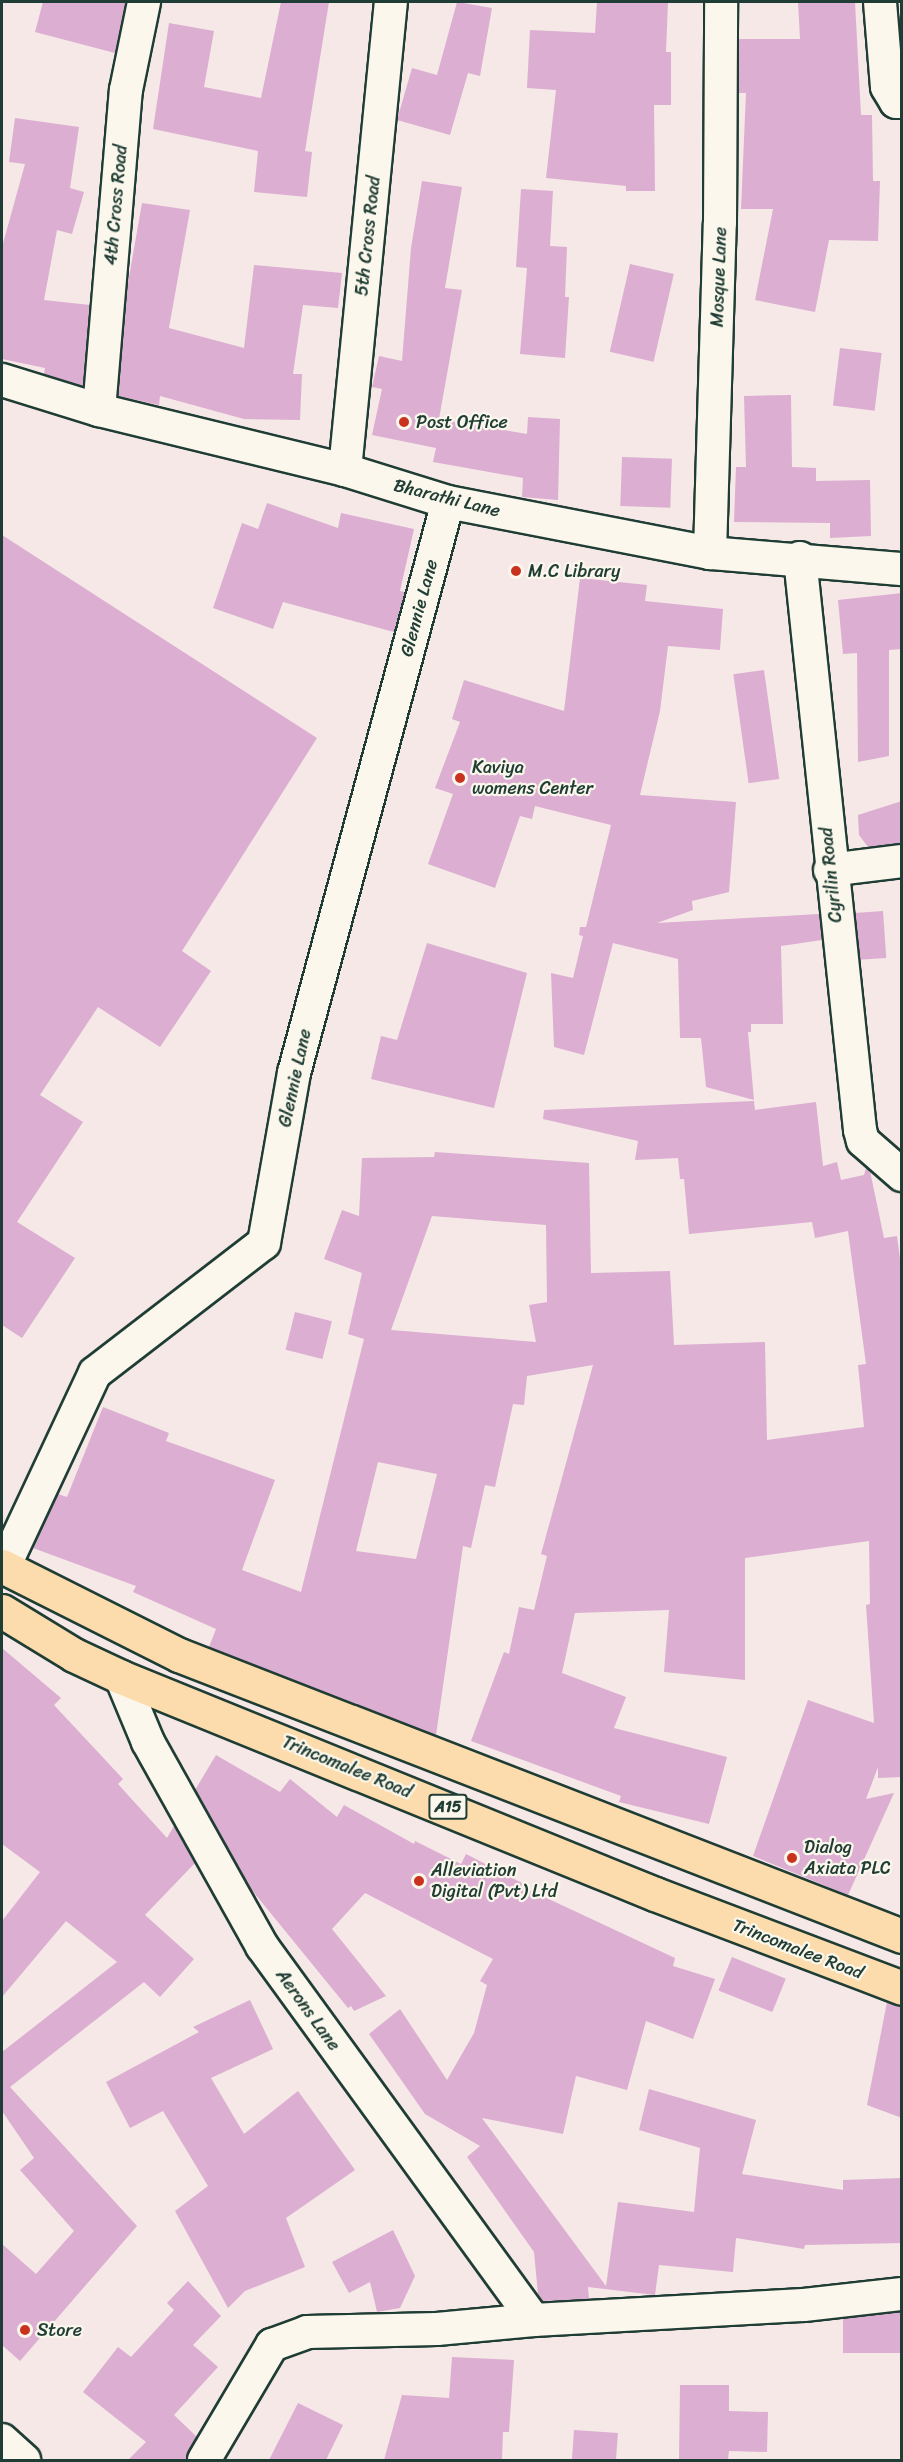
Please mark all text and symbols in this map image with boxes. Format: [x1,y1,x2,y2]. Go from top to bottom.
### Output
street label: 4th Cross Road [100,144,132,266]
street label: 5th Cross Road [351,175,385,297]
street label: Mosque Lane [706,227,732,327]
place label: Post Office [416,411,508,433]
marker: Post Office [397,415,411,429]
street label: Bharathi Lane [392,474,502,522]
street label: Glennie Lane [396,557,442,659]
place label: M.C Library [528,560,620,582]
marker: M.C Library [509,564,523,578]
place label: Kaviya womens Center [472,757,594,800]
marker: Kaviya womens Center [453,771,467,785]
street label: Cyrilin Road [815,826,847,924]
street label: Glennie Lane [274,1027,316,1129]
street label: Trincomalee Road [279,1731,415,1803]
road number: A15 [427,1794,469,1820]
place label: Dialog Axiata PLC [804,1837,891,1880]
marker: Dialog Axiata PLC [785,1851,799,1865]
place label: Alleviation Digital (Pvt) Ltd [431,1860,558,1902]
marker: Alleviation Digital (Pvt) Ltd [412,1874,426,1888]
street label: Trincomalee Road [730,1914,866,1984]
street label: Aerons Lane [271,1965,345,2055]
place label: Store [37,2319,82,2341]
marker: Store [18,2323,32,2337]

